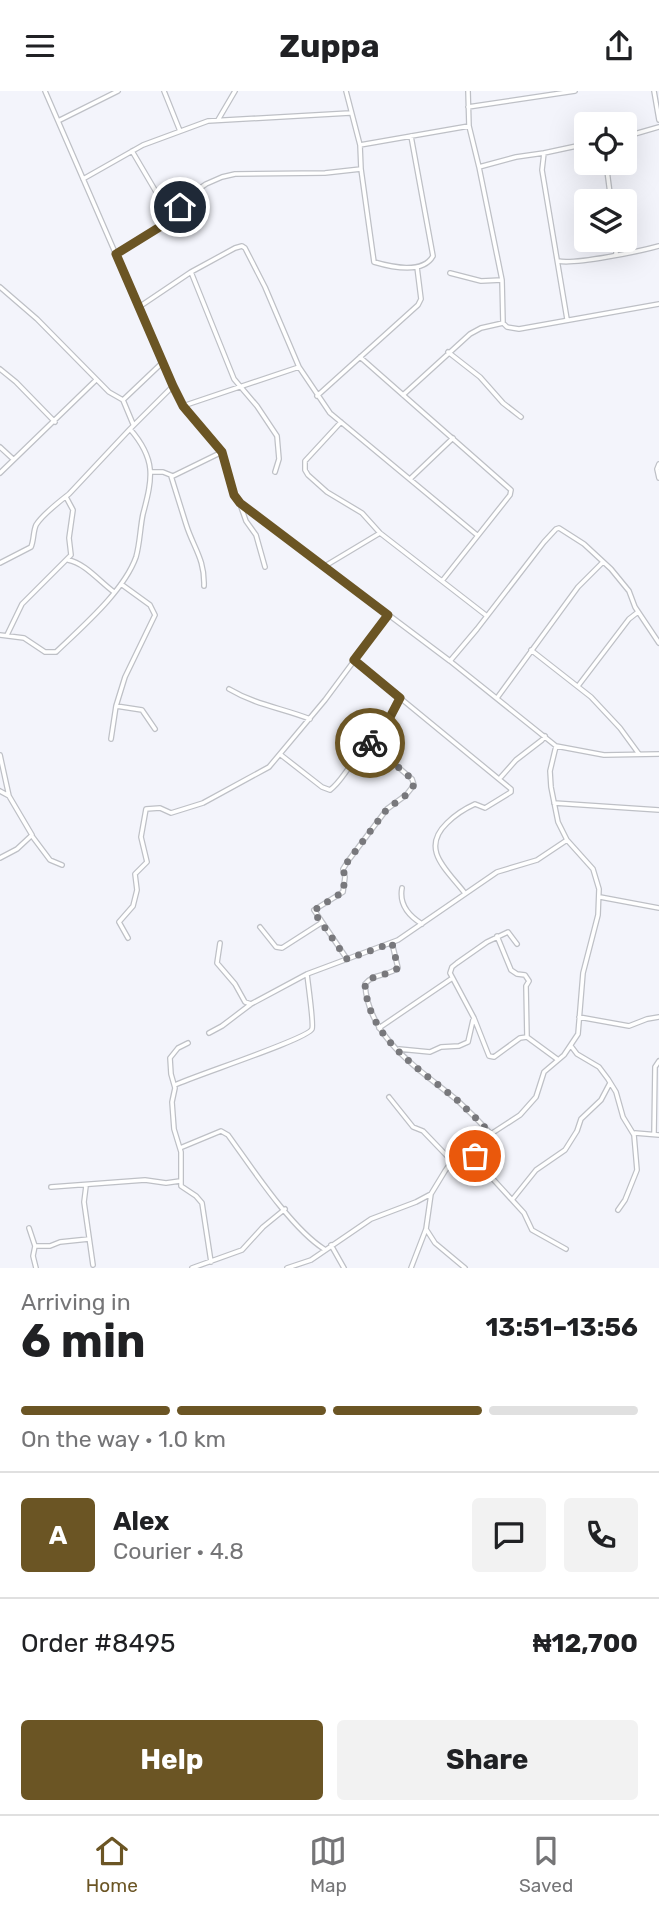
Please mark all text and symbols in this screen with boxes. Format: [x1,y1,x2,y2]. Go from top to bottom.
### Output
icon: menu [21,27,59,65]
text: Zuppa [279,27,380,65]
icon: share [600,27,638,65]
map controls [574,112,637,252]
button: locate [574,112,637,175]
pin [150,177,210,237]
icon: home [161,188,199,226]
button: layers [574,189,637,252]
courier [335,708,405,778]
icon: bike [351,724,389,762]
pin [445,1126,505,1186]
icon: bag [456,1137,494,1175]
text: Arriving in [21,1288,131,1316]
text: 13:51–13:56 [485,1312,638,1343]
text: 6 min [21,1314,146,1369]
text: On the way · 1.0 km [21,1425,226,1453]
button: chat [472,1498,546,1572]
button: phone [564,1498,638,1572]
text: Alex [113,1506,169,1537]
text: A [49,1520,67,1551]
text: Courier · 4.8 [113,1537,244,1565]
text: Order #8495 [21,1628,175,1659]
text: ₦12,700 [533,1628,638,1659]
button: Help [21,1720,323,1800]
button: Share [337,1720,638,1800]
tab: Home [86,1832,138,1897]
tab: Map [309,1832,347,1897]
tab: Saved [519,1832,573,1897]

